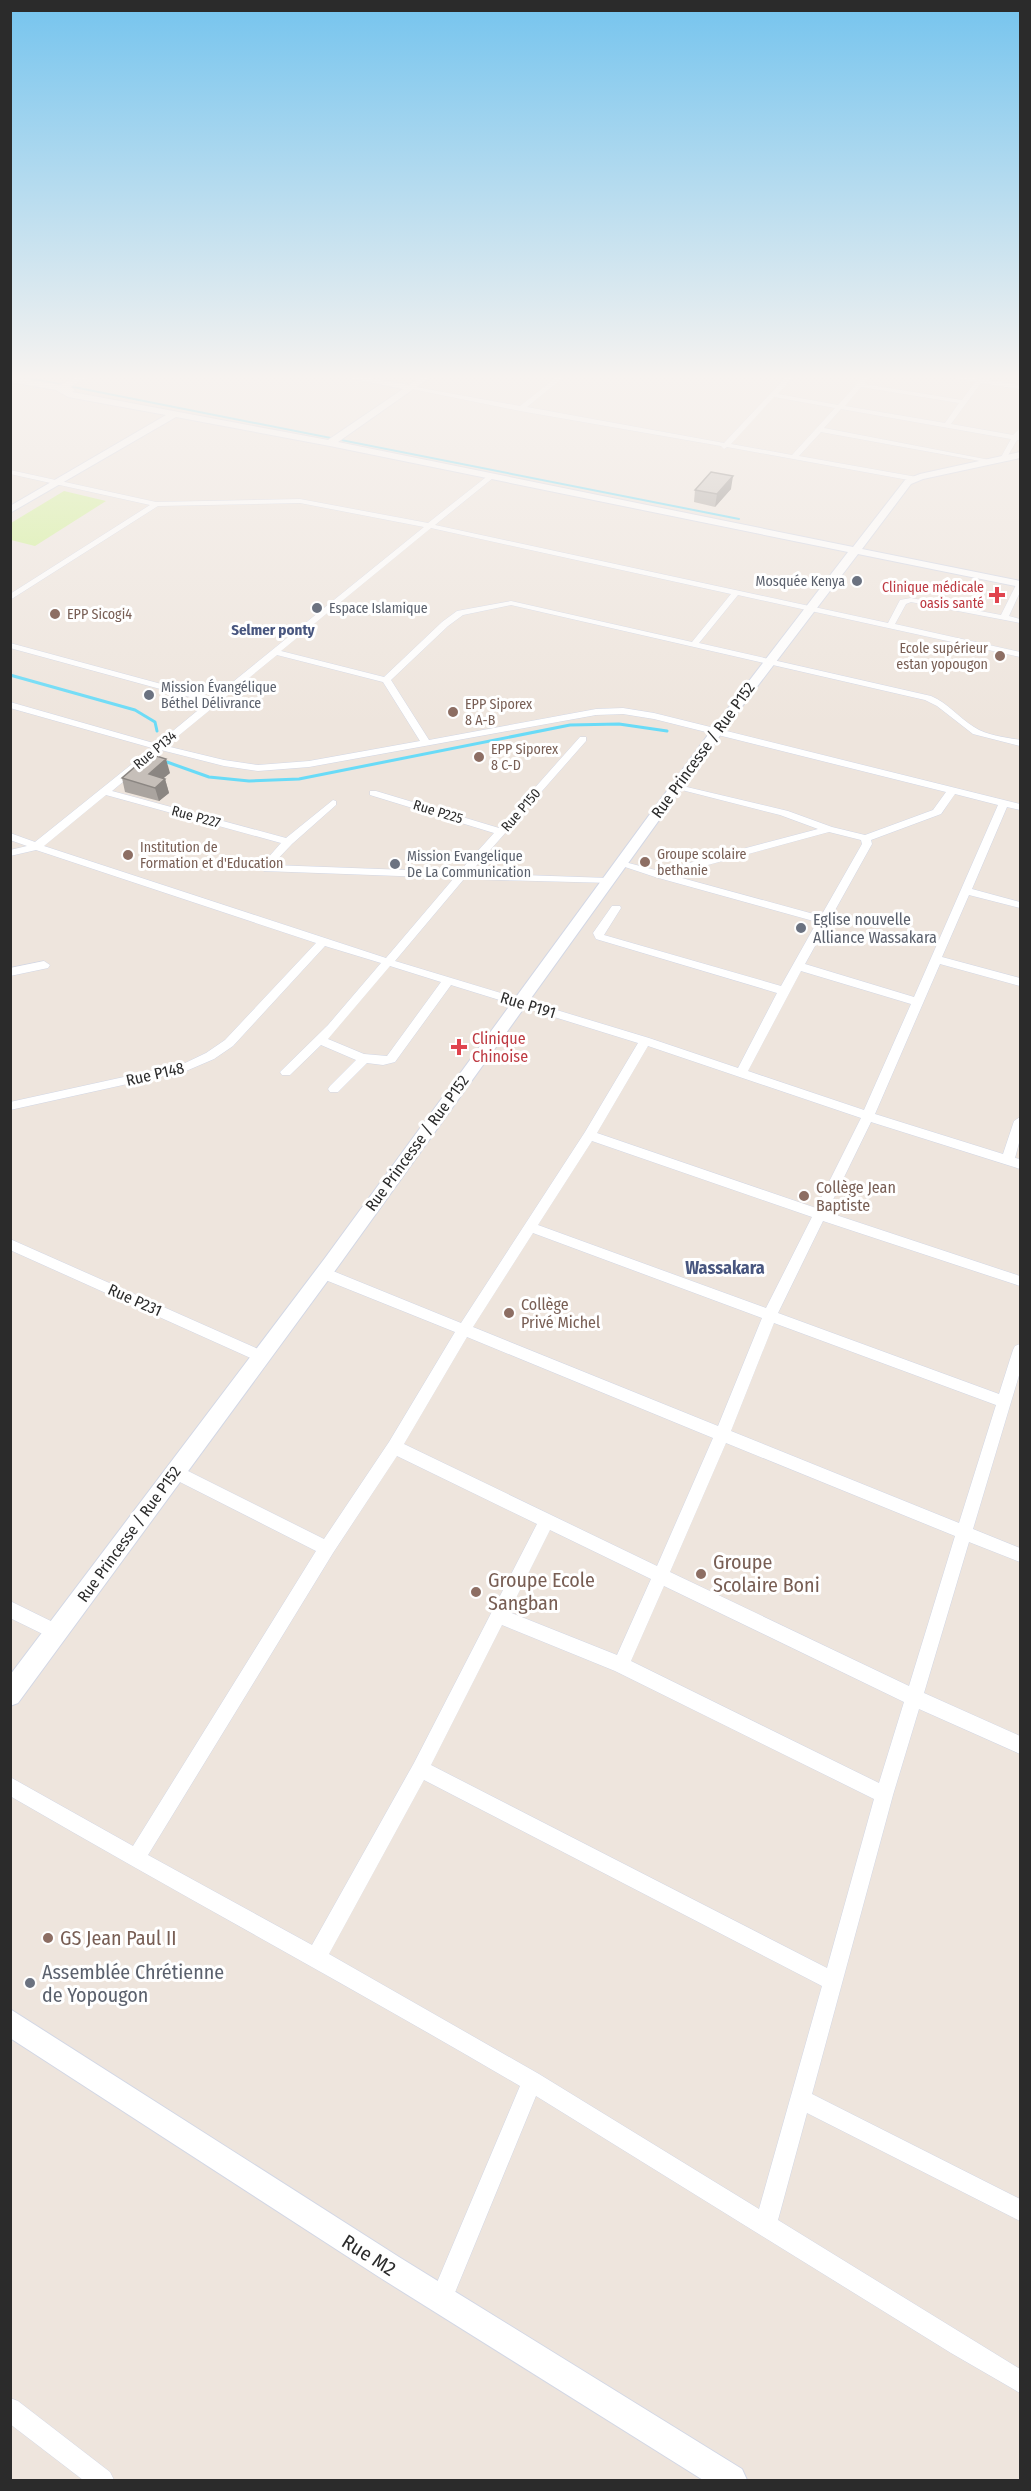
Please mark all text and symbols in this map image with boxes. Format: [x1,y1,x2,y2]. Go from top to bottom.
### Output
place label: Mosquée Kenya [755,573,845,590]
marker: Mosquée Kenya [850,574,864,588]
place label: Clinique médicale oasis santé [882,579,984,612]
marker: Clinique médicale oasis santé [988,586,1006,604]
place label: Espace Islamique [329,600,428,617]
marker: Espace Islamique [310,601,324,615]
place label: EPP Sicogi4 [67,606,132,623]
marker: EPP Sicogi4 [48,607,62,621]
district label: Selmer ponty [231,621,316,639]
place label: Ecole supérieur estan yopougon [896,640,988,673]
marker: Ecole supérieur estan yopougon [993,649,1007,663]
place label: Mission Évangélique Béthel Délivrance [161,678,277,712]
street label: Rue Princesse / Rue P152 [647,678,759,822]
marker: Mission Évangélique Béthel Délivrance [142,688,156,702]
place label: EPP Siporex 8 A-B [465,696,533,729]
marker: EPP Siporex 8 A-B [446,705,460,719]
street label: Rue P134 [130,727,180,773]
place label: EPP Siporex 8 C-D [491,741,559,774]
marker: EPP Siporex 8 C-D [472,750,486,764]
street label: Rue P150 [498,785,544,835]
street label: Rue P225 [411,796,465,828]
street label: Rue P227 [170,802,223,832]
place label: Institution de Formation et d'Education [140,839,283,872]
place label: Groupe scolaire bethanie [657,846,746,879]
marker: Institution de Formation et d'Education [121,848,135,862]
place label: Mission Evangelique De La Communication [407,848,531,881]
marker: Groupe scolaire bethanie [638,855,652,869]
marker: Mission Evangelique De La Communication [388,857,402,871]
place label: Eglise nouvelle Alliance Wassakara [813,910,937,947]
marker: Eglise nouvelle Alliance Wassakara [794,921,808,935]
street label: Rue P191 [498,988,558,1022]
place label: Clinique Chinoise [472,1029,528,1066]
marker: Clinique Chinoise [450,1038,468,1056]
street label: Rue P148 [124,1058,186,1090]
street label: Rue Princesse / Rue P152 [361,1071,473,1215]
place label: Collège Jean Baptiste [816,1178,896,1215]
marker: Collège Jean Baptiste [797,1189,811,1203]
district label: Wassakara [685,1257,765,1279]
street label: Rue P231 [105,1280,165,1320]
place label: Collège Privé Michel [521,1295,600,1332]
marker: Collège Privé Michel [502,1306,516,1320]
street label: Rue Princesse / Rue P152 [73,1462,185,1606]
place label: Groupe Scolaire Boni [713,1550,820,1597]
marker: Groupe Scolaire Boni [694,1567,708,1581]
place label: Groupe Ecole Sangban [488,1568,595,1615]
marker: Groupe Ecole Sangban [469,1585,483,1599]
place label: GS Jean Paul II [60,1926,176,1950]
marker: GS Jean Paul II [41,1931,55,1945]
place label: Assemblée Chrétienne de Yopougon [42,1960,224,2007]
marker: Assemblée Chrétienne de Yopougon [23,1976,37,1990]
street label: Rue M2 [338,2229,401,2281]

